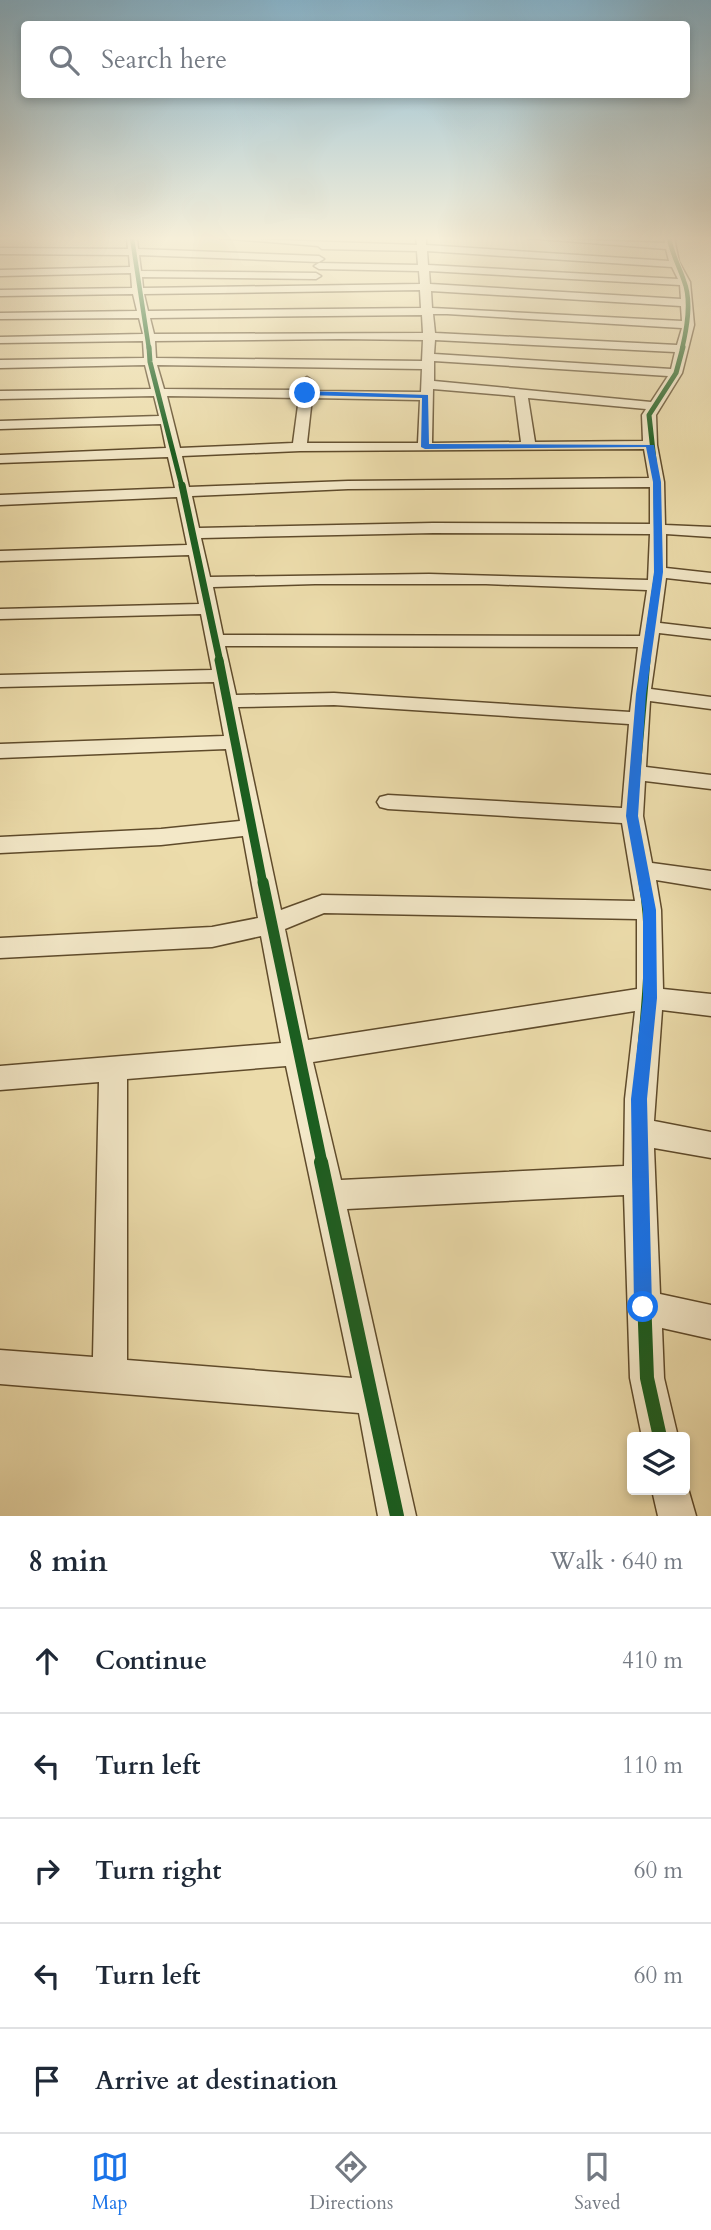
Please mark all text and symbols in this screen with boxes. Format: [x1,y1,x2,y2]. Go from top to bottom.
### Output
search box [21,21,690,98]
icon: search [45,41,83,79]
text: Search here [101,42,227,77]
route end [289,377,320,408]
route start [627,1291,658,1322]
map controls [627,1432,690,1495]
button: layers [627,1432,690,1495]
text: 8 min [28,1541,108,1582]
text: Walk · 640 m [550,1546,683,1577]
icon: ahead [28,1642,66,1680]
text: Continue [95,1643,207,1678]
text: 410 m [622,1645,683,1676]
icon: left [28,1747,66,1785]
text: Turn left [95,1748,200,1783]
text: 110 m [622,1750,683,1781]
icon: right [28,1852,66,1890]
text: Turn right [95,1853,222,1888]
text: 60 m [634,1855,683,1886]
icon: left [28,1957,66,1995]
text: Turn left [95,1958,200,1993]
text: 60 m [634,1960,683,1991]
icon: arrive [28,2062,66,2100]
text: Arrive at destination [95,2063,338,2098]
tab: Map [91,2148,129,2216]
tab: Directions [310,2148,393,2216]
tab: Saved [574,2148,620,2216]

